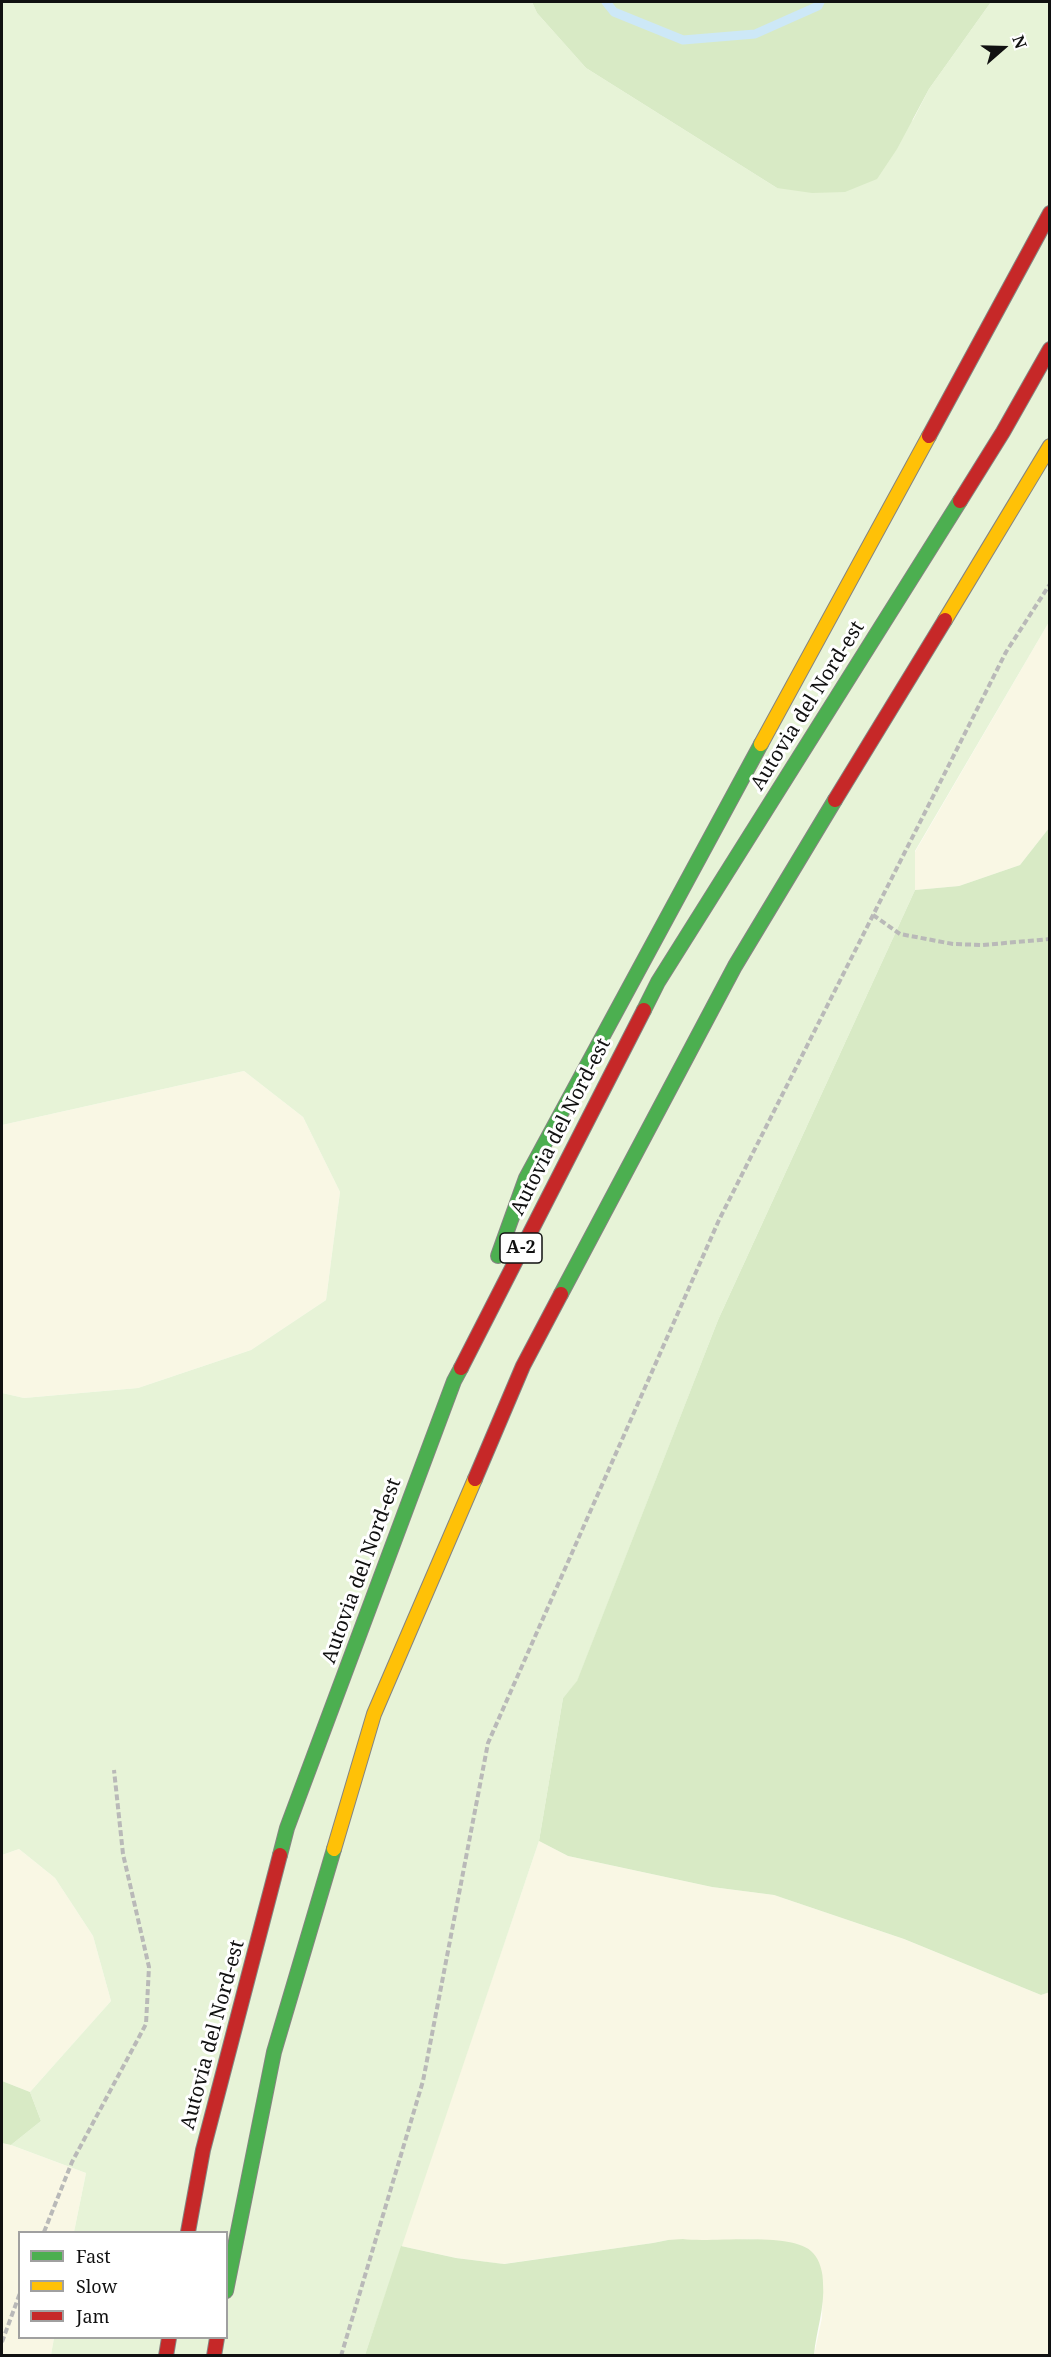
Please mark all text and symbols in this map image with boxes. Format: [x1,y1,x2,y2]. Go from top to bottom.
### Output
north arrow [973,18,1033,78]
text: N [1007,32,1032,52]
street label: Autovia del Nord-est [746,617,870,795]
street label: Autovia del Nord-est [506,1035,616,1219]
road number: A-2 [500,1233,542,1263]
street label: Autovia del Nord-est [317,1475,407,1667]
street label: Autovia del Nord-est [176,1938,250,2132]
legend [18,2231,228,2339]
text: Fast [76,2244,111,2268]
text: Slow [76,2274,117,2298]
text: Jam [76,2304,110,2328]

